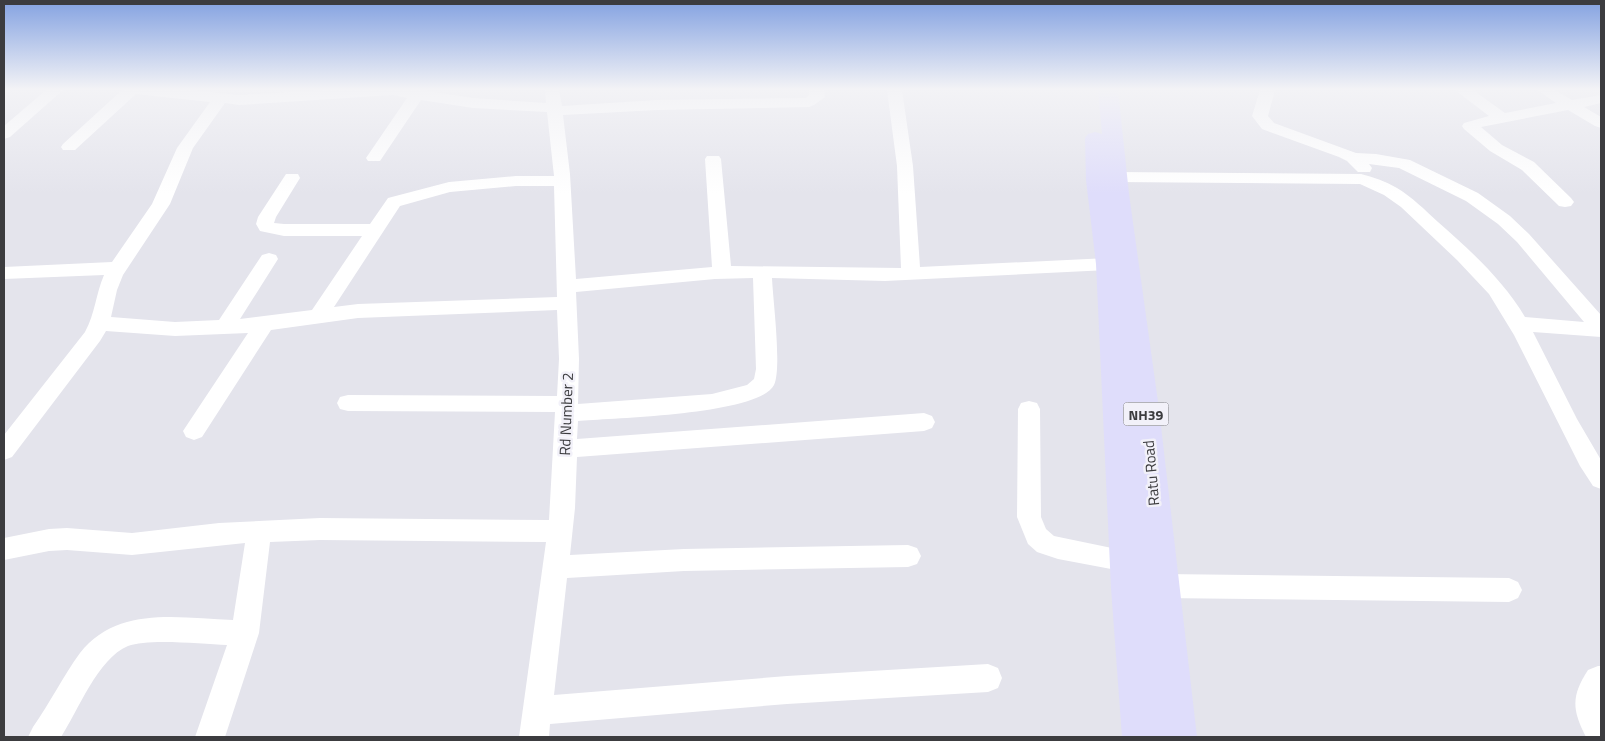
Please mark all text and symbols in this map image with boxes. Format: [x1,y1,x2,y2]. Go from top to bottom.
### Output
street label: Rd Number 2 [553,372,579,456]
road number: NH39 [1124,402,1168,426]
street label: Ratu Road [1137,439,1165,507]

